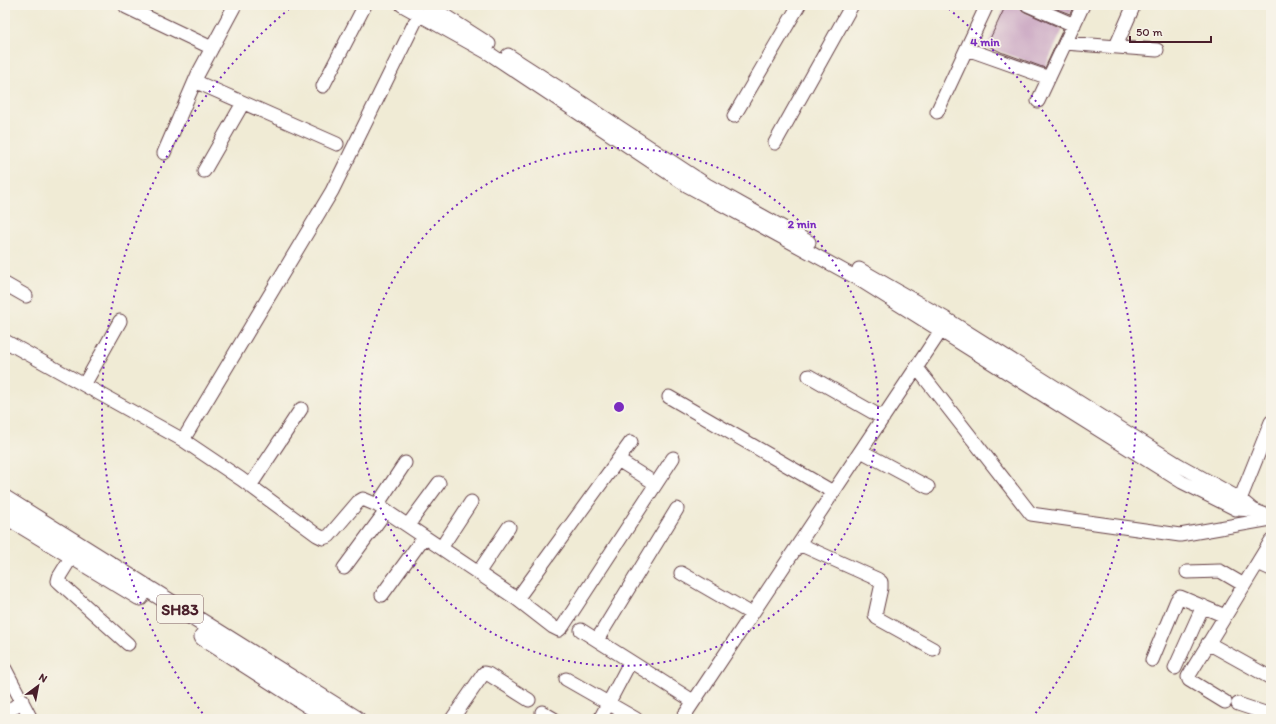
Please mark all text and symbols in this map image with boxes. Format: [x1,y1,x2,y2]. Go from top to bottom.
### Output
scale bar [1130,18,1211,44]
text: 50 m [1136,25,1162,39]
text: 4 min [970,35,1000,49]
text: 2 min [788,217,817,231]
centre of rings [612,400,626,414]
road number: SH83 [157,595,203,623]
north arrow [18,666,58,706]
text: N [36,670,50,685]

